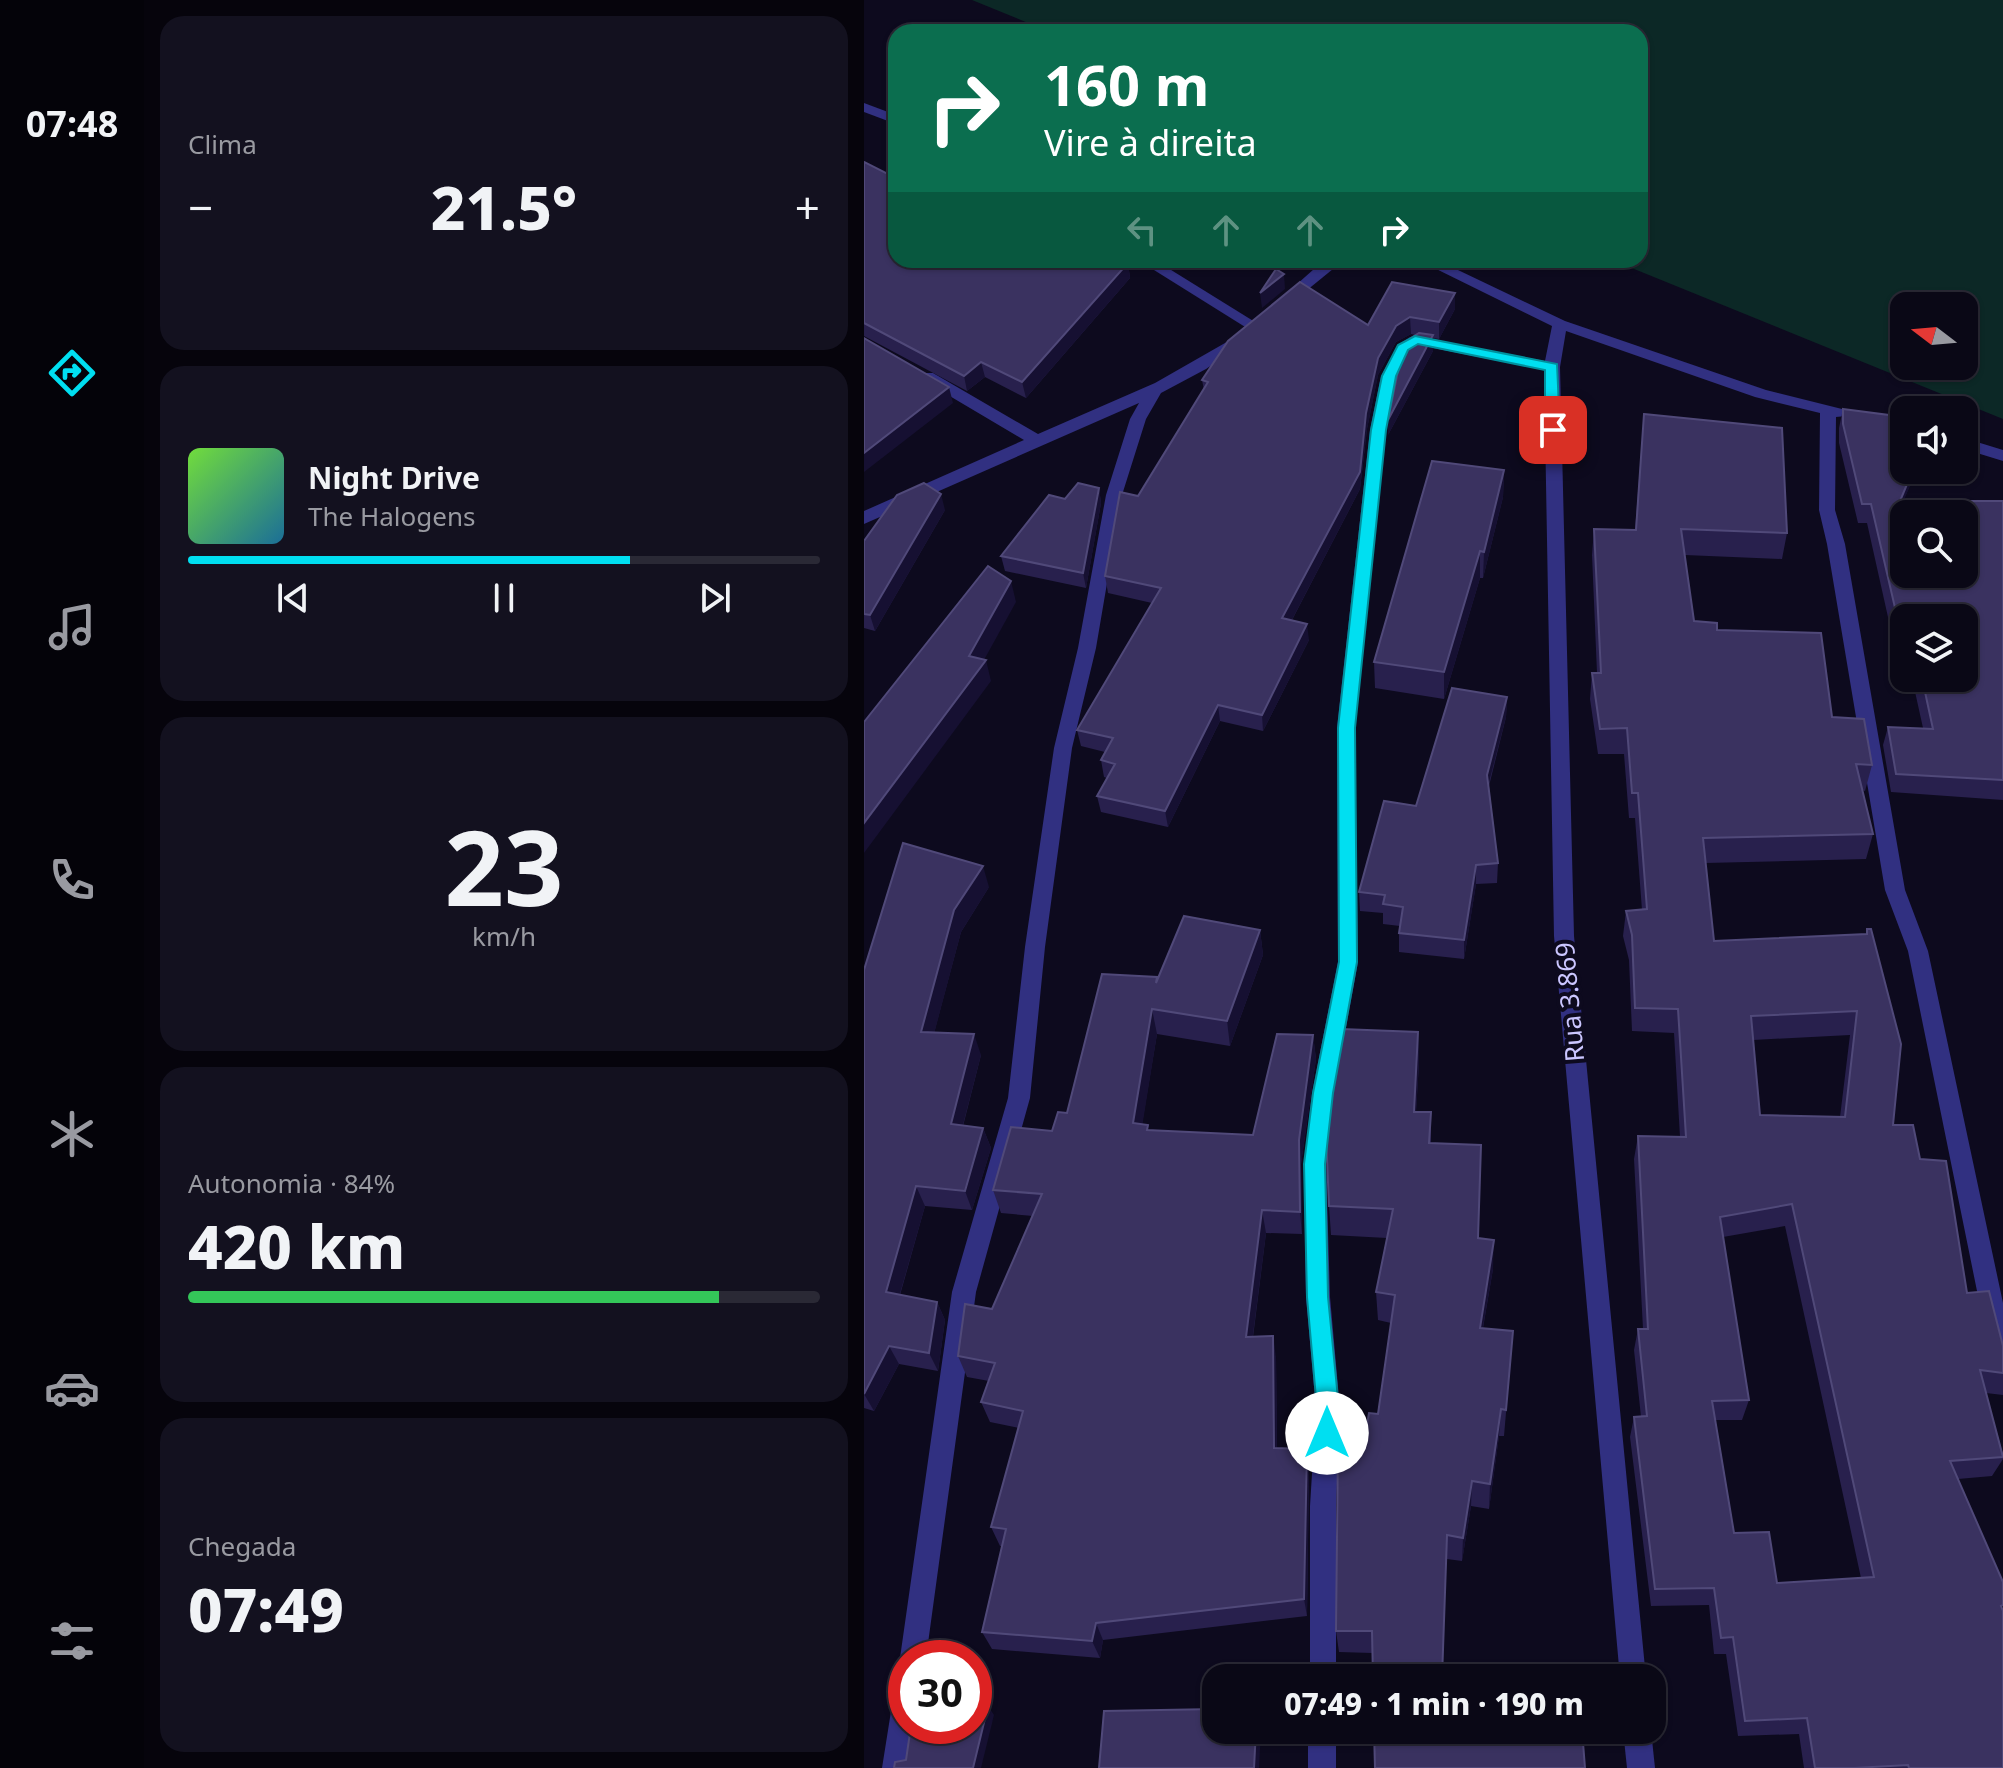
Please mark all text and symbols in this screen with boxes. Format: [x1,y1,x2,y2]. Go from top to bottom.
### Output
text: 160 m [1044,46,1209,122]
icon: right [912,56,1016,160]
text: 07:48 [26,99,118,148]
text: Vire à direita [1044,118,1257,167]
text: Clima [188,126,257,162]
text: 21.5° [431,166,577,248]
text: − [188,177,213,237]
text: + [795,177,820,237]
icon: left [1120,208,1164,252]
icon: ahead [1204,208,1248,252]
icon: ahead [1288,208,1332,252]
icon: right [1372,208,1416,252]
north arrow [1890,292,1978,380]
map controls [1890,292,1978,692]
icon: directions [44,345,100,401]
pin [1519,396,1587,464]
button: sound [1890,396,1978,484]
icon: arrive [1531,408,1575,452]
text: Night Drive [308,457,480,498]
text: The Halogens [308,498,475,534]
button: search [1890,500,1978,588]
icon: previous [271,576,315,620]
icon: pause [482,576,526,620]
icon: next [693,576,737,620]
icon: music [44,599,100,655]
button: layers [1890,604,1978,692]
text: 23 [445,795,563,936]
icon: phone [44,852,100,908]
text: km/h [472,918,536,954]
street label: Rua 3.869 [1546,941,1592,1063]
icon: climate [44,1106,100,1162]
text: Autonomia · 84% [188,1165,395,1201]
text: 420 km [188,1205,405,1287]
icon: car [44,1360,100,1416]
position arrow [1285,1391,1369,1475]
text: Chegada [188,1528,296,1564]
text: 07:49 [188,1568,344,1650]
icon: filters [44,1613,100,1669]
speed limit sign: 30 [888,1640,992,1744]
text: 07:49 · 1 min · 190 m [1284,1683,1584,1724]

